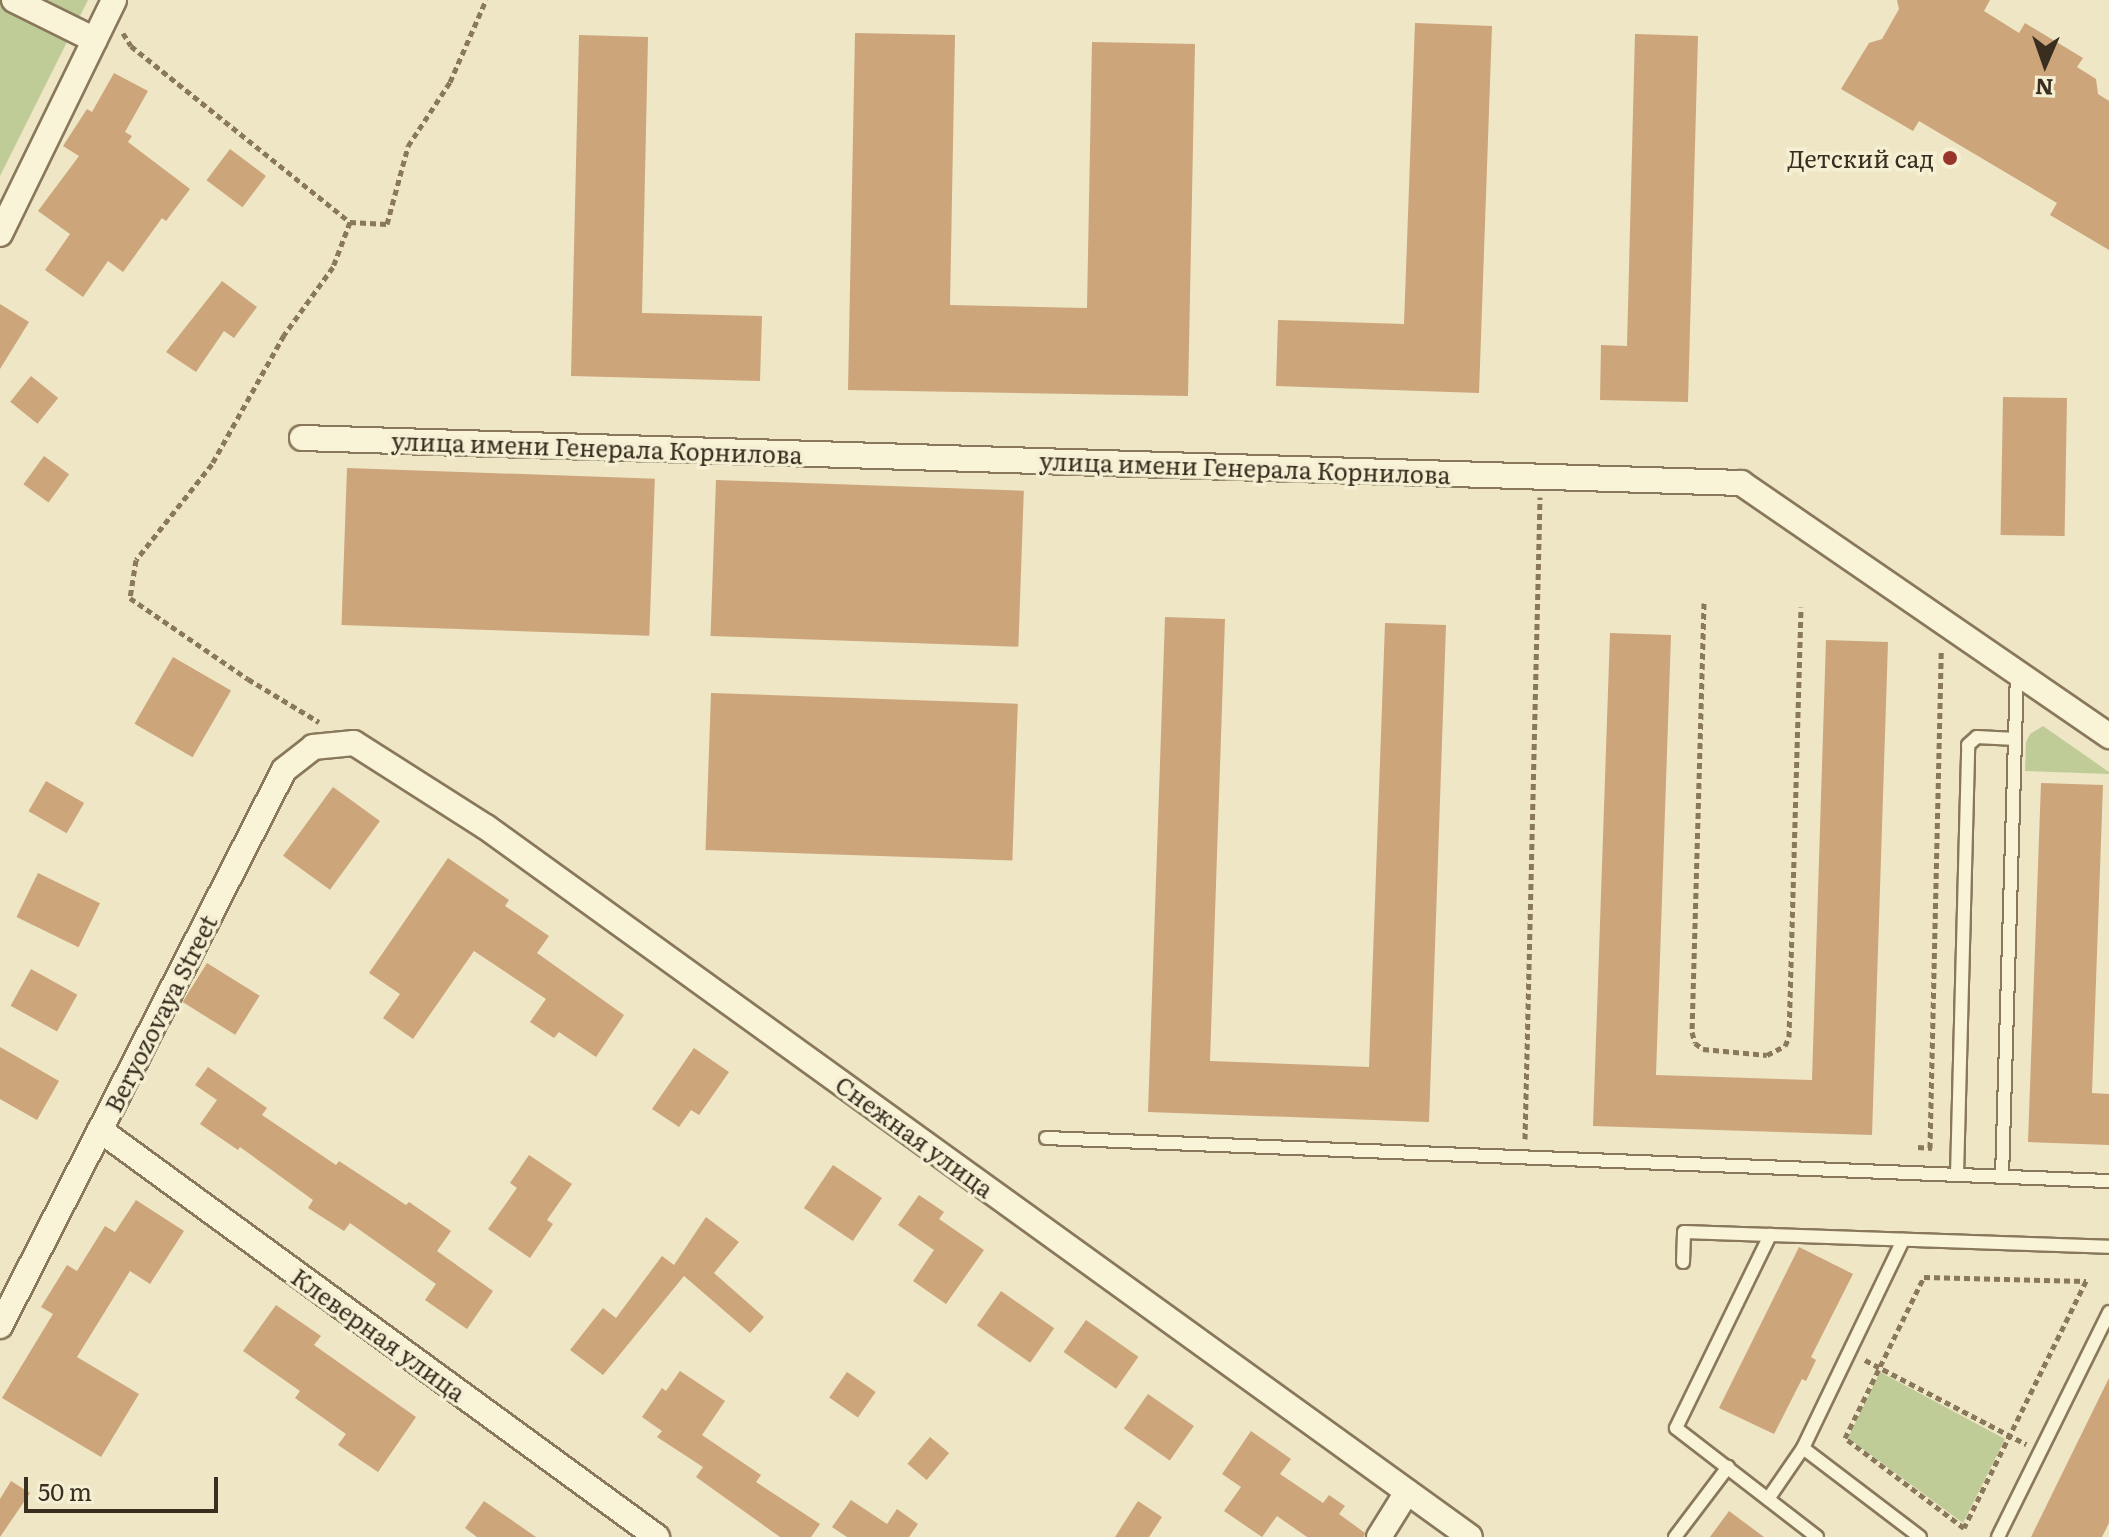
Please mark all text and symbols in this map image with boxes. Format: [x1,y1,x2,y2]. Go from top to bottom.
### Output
north arrow [2005,24,2085,104]
text: N [2034,72,2054,105]
place label: Детский сад [1787,144,1934,172]
marker: Детский сад [1941,149,1959,167]
street label: улица имени Генерала Корнилова [391,425,803,469]
street label: улица имени Генерала Корнилова [1039,445,1451,489]
street label: Beryozovaya Street [98,910,222,1116]
street label: Снежная улица [830,1069,1000,1203]
street label: Клеверная улица [287,1261,471,1407]
scale bar [28,1461,222,1511]
text: 50 m [38,1473,92,1508]

